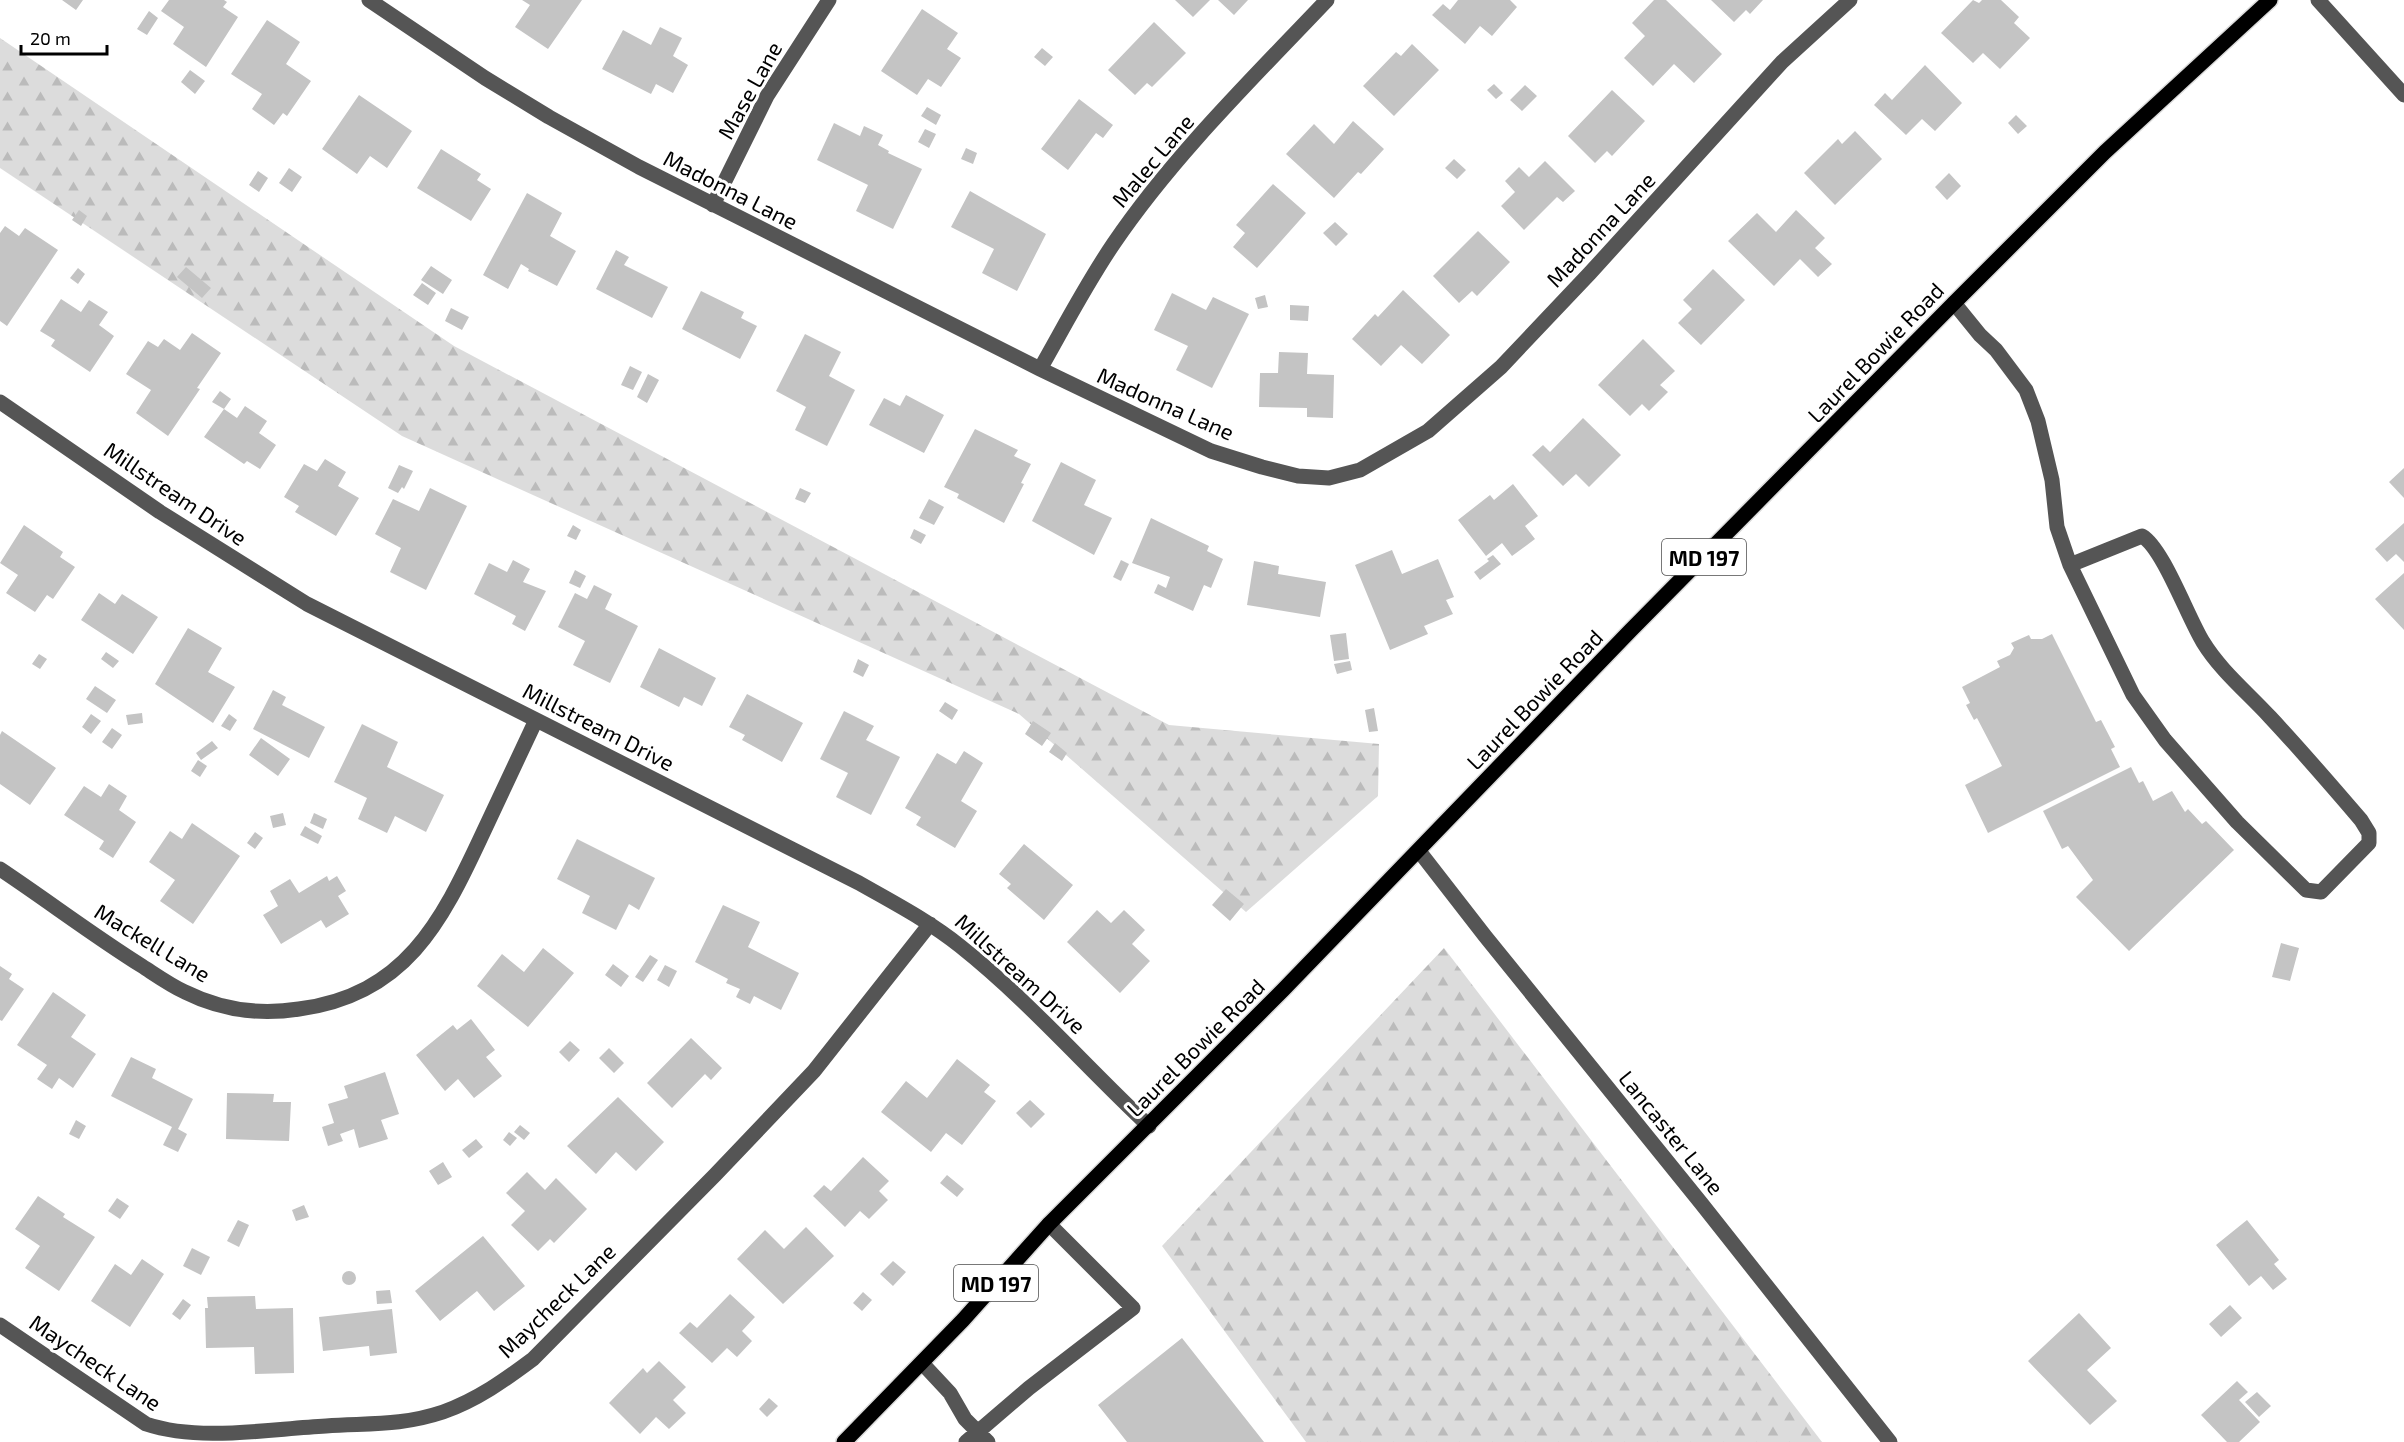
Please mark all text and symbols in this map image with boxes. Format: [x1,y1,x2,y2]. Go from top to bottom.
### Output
scale bar [21,18,106,56]
text: 20 m [30,27,71,49]
street label: Mase Lane [712,37,786,143]
street label: Malec Lane [1106,108,1198,212]
street label: Madonna Lane [660,144,802,234]
street label: Madonna Lane [1540,166,1660,292]
street label: Laurel Bowie Road [1802,277,1948,427]
street label: Madonna Lane [1094,361,1238,445]
street label: Millstream Drive [100,436,252,550]
road number: MD 197 [1662,539,1746,575]
street label: Laurel Bowie Road [1461,624,1607,774]
street label: Millstream Drive [519,677,679,775]
street label: Mackell Lane [90,897,216,987]
street label: Millstream Drive [951,908,1091,1038]
street label: Laurel Bowie Road [1121,973,1269,1121]
street label: Lancaster Lane [1614,1065,1730,1199]
street label: Maycheck Lane [492,1238,620,1362]
road number: MD 197 [954,1265,1038,1301]
street label: Maycheck Lane [25,1308,167,1416]

